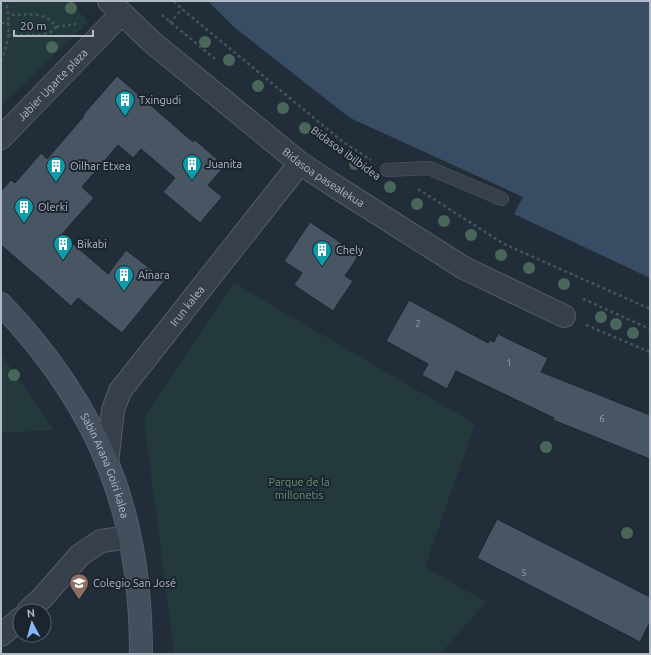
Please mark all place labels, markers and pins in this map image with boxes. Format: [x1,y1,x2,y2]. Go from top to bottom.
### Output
building icon: Txingudi [114,89,136,117]
place label: Txingudi [139,94,181,106]
building icon: Juanita [181,153,203,181]
building icon: Oilhar Etxea [45,155,67,183]
place label: Juanita [206,158,242,170]
place label: Oilhar Etxea [70,160,131,172]
building icon: Olerki [13,196,35,224]
place label: Olerki [38,201,68,213]
building icon: Bikabi [52,233,74,261]
place label: Bikabi [77,238,107,250]
building icon: Chely [311,239,333,267]
place label: Chely [336,244,364,256]
building icon: Ainara [113,264,135,292]
place label: Ainara [138,269,170,281]
school or university icon: Colegio San José [68,572,90,600]
place label: Colegio San José [93,577,176,589]

